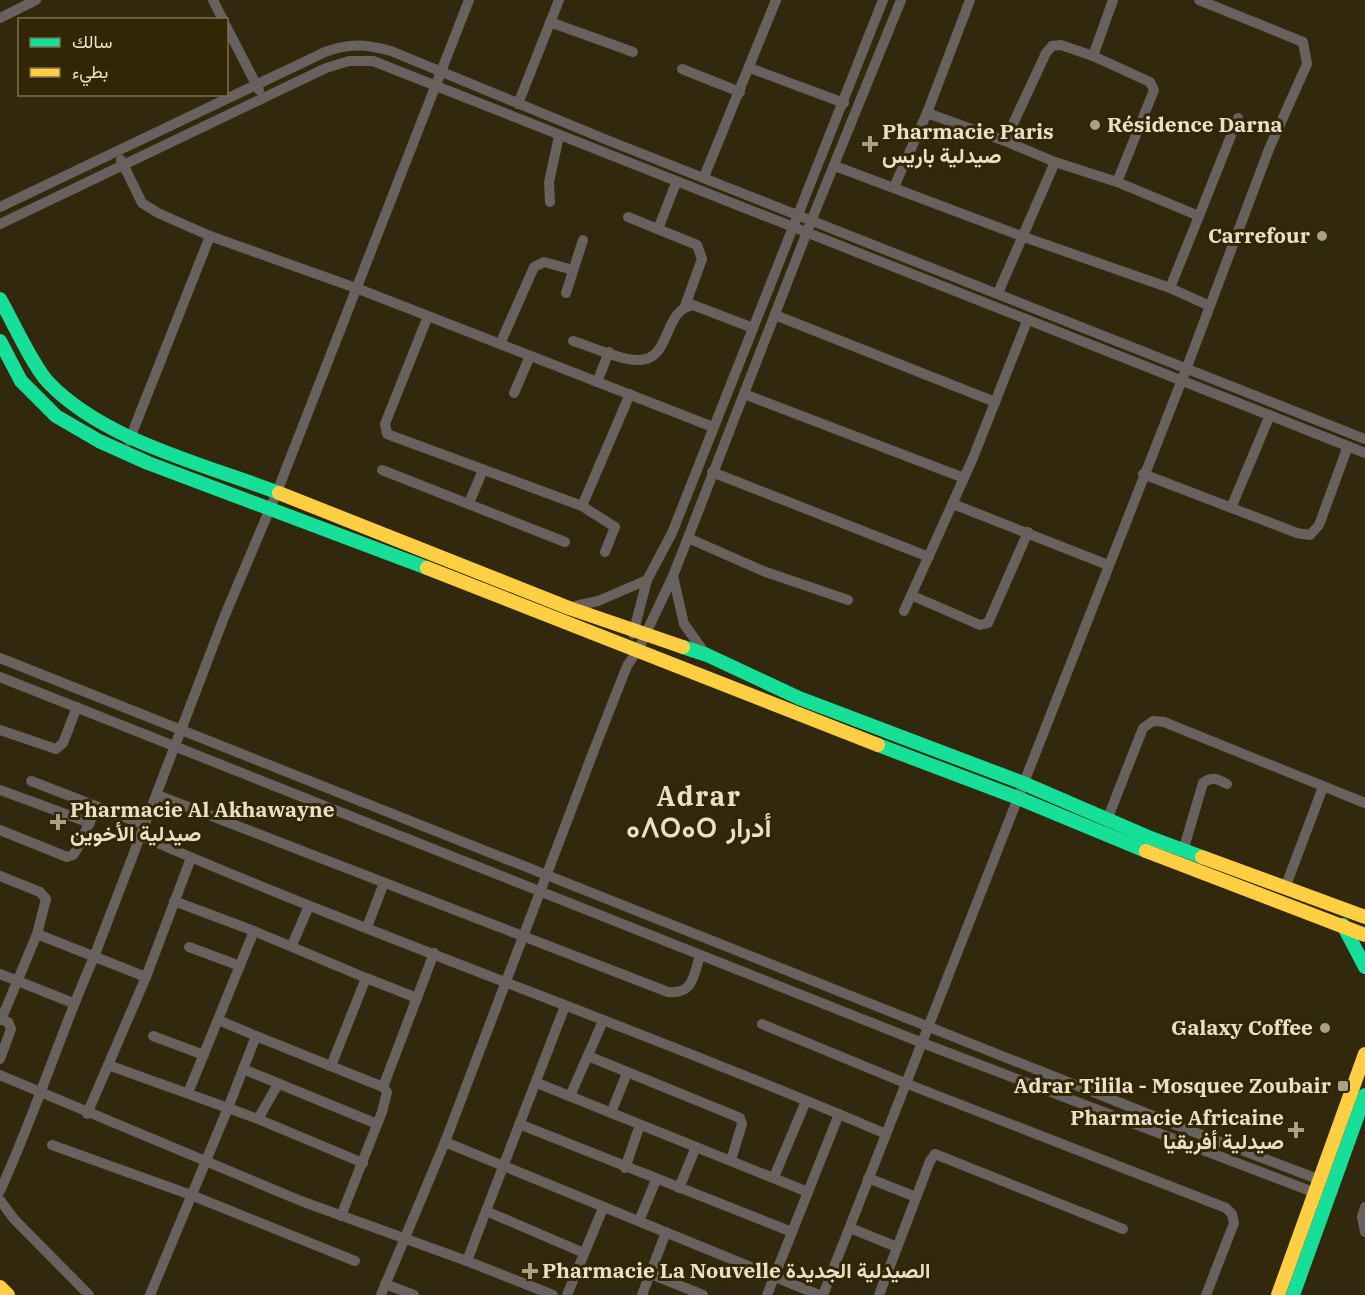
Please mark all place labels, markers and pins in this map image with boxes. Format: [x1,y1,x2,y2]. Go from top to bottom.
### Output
place label: Résidence Darna [1107,110,1283,138]
place label: Pharmacie Paris صيدلية باريس [882,117,1054,169]
marker: Résidence Darna [1088,118,1102,132]
marker: Pharmacie Paris صيدلية باريس [863,137,877,151]
place label: Carrefour [1208,221,1311,249]
marker: Carrefour [1315,229,1329,243]
place label: Pharmacie Al Akhawayne صيدلية الأخوين [70,795,335,847]
marker: Pharmacie Al Akhawayne صيدلية الأخوين [51,815,65,829]
place label: Galaxy Coffee [1171,1013,1313,1041]
marker: Galaxy Coffee [1318,1021,1332,1035]
place label: Adrar Tilila - Mosquee Zoubair [1014,1071,1332,1099]
marker: Adrar Tilila - Mosquee Zoubair [1336,1079,1350,1093]
place label: Pharmacie Africaine صيدلية أفريقيا [1070,1103,1284,1155]
marker: Pharmacie Africaine صيدلية أفريقيا [1289,1123,1303,1137]
place label: Pharmacie La Nouvelle الصيدلية الجديدة [542,1256,930,1284]
marker: Pharmacie La Nouvelle الصيدلية الجديدة [523,1264,537,1278]

